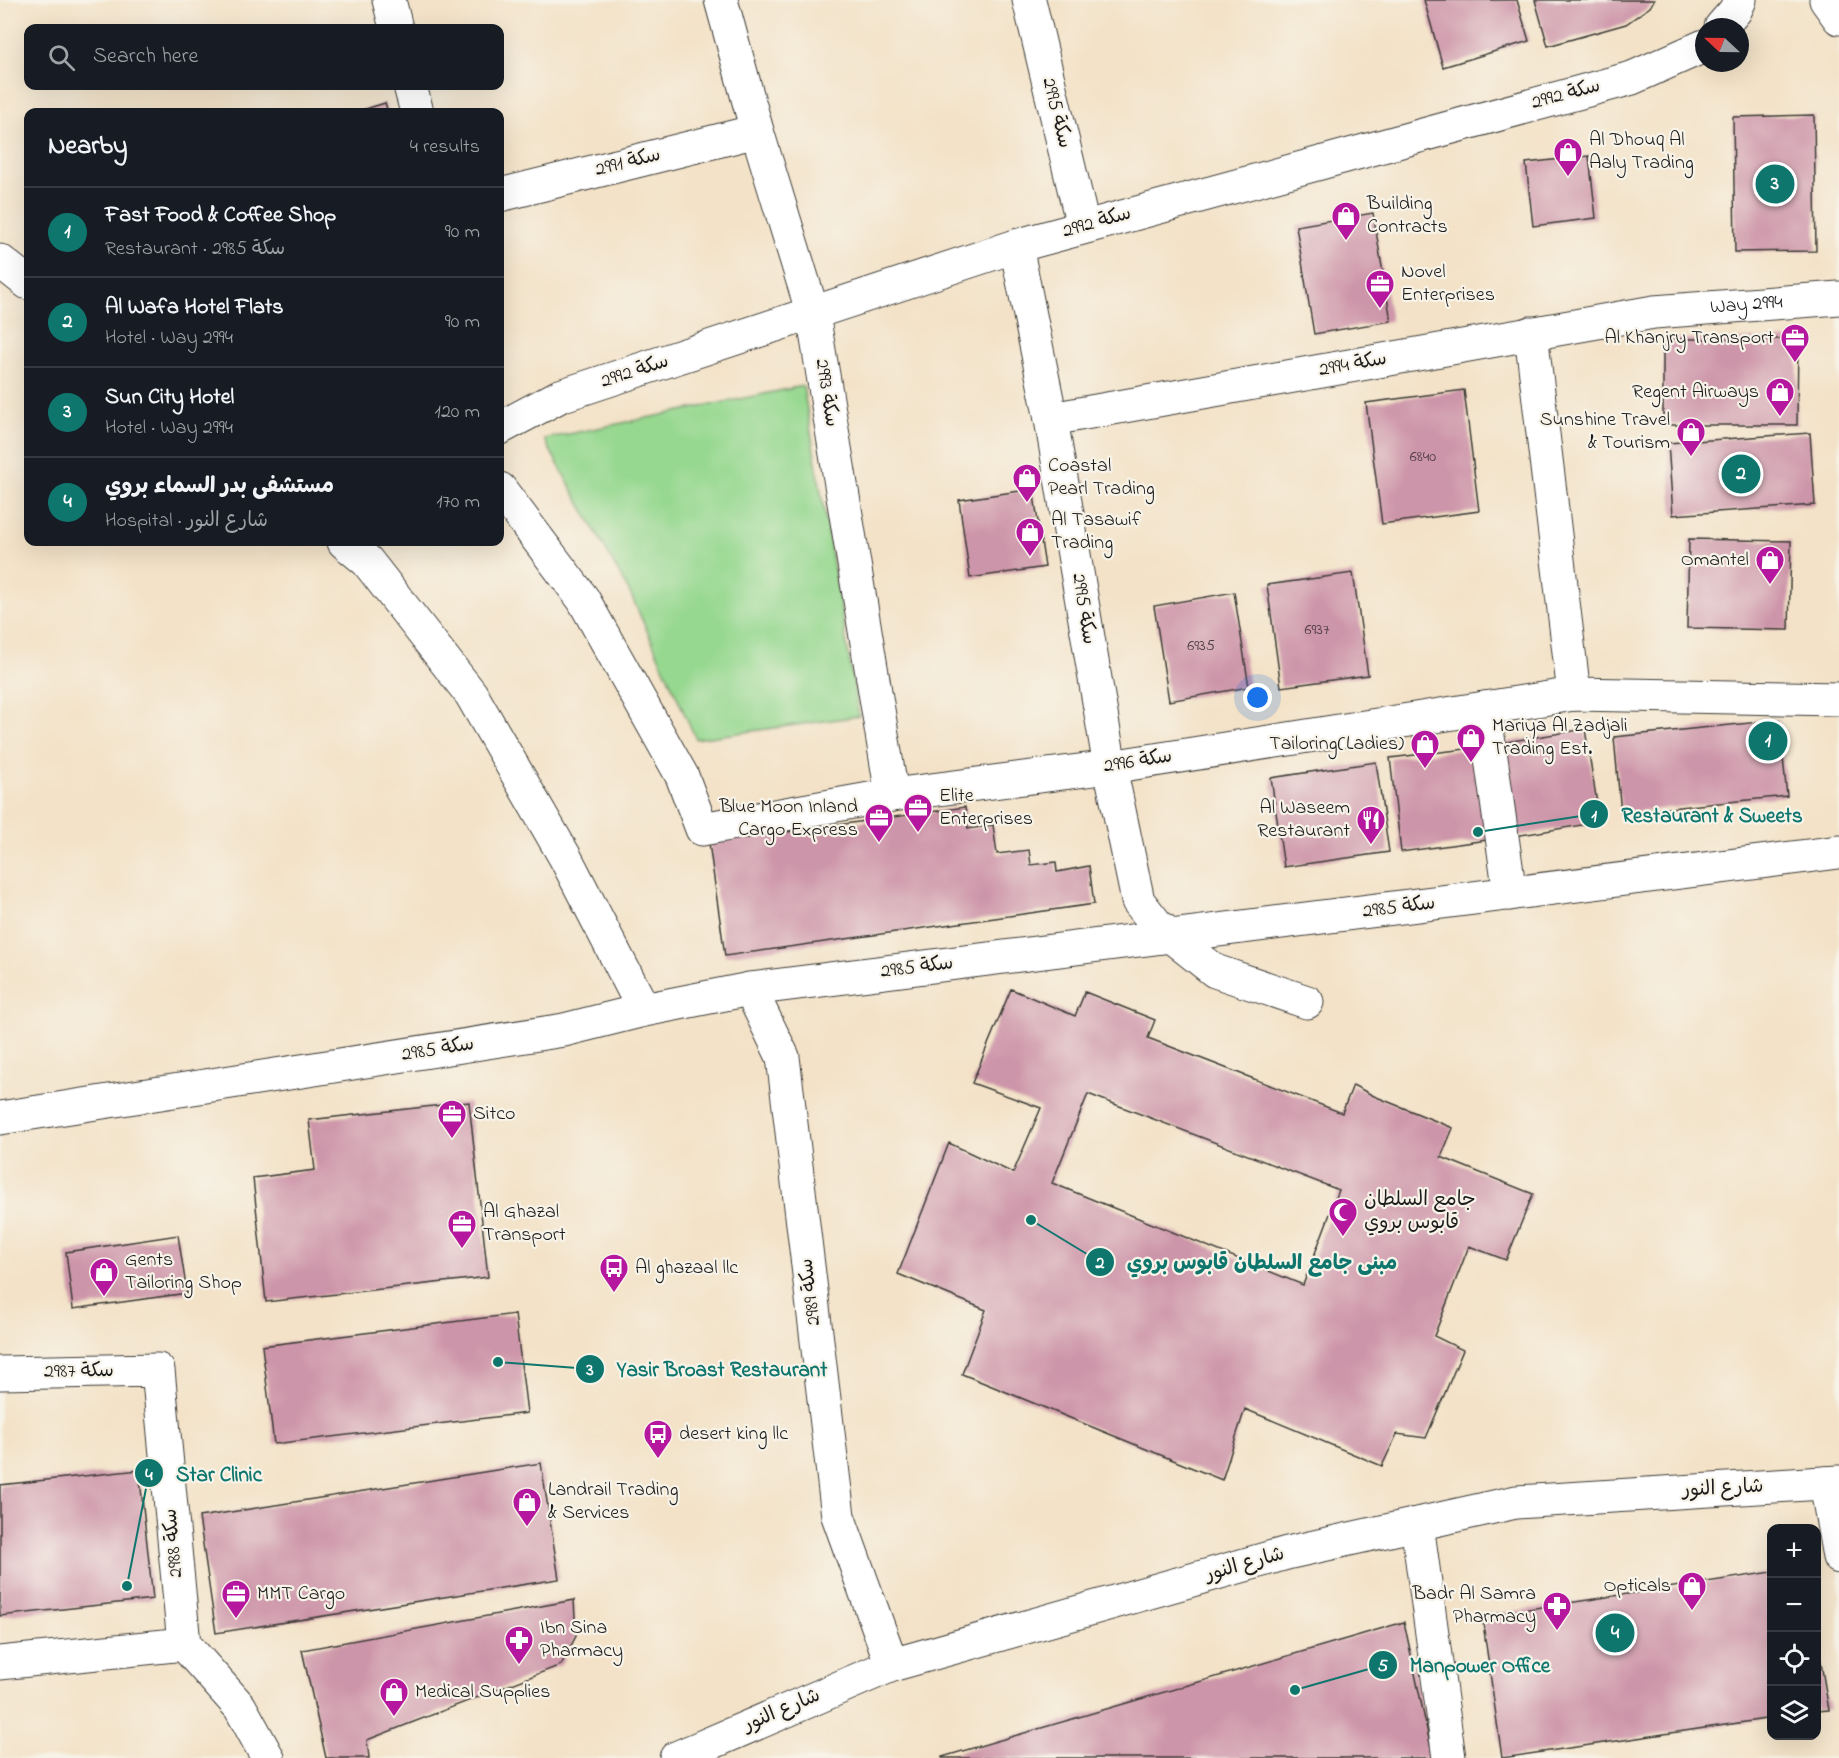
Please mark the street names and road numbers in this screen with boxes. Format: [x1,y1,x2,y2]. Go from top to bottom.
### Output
street label: سكة 2992 [1528,72,1604,118]
street label: سكة 2995 [1033,75,1079,151]
street label: سكة 2991 [592,141,664,185]
street label: سكة 2992 [1059,199,1135,247]
street label: Way 2994 [1709,288,1784,322]
street label: سكة 2994 [1317,345,1389,385]
street label: سكة 2992 [597,347,673,397]
street label: سكة 2993 [806,357,846,429]
street label: سكة 2995 [1063,571,1103,647]
street label: سكة 2996 [1102,742,1174,782]
street label: سكة 2985 [1361,889,1437,927]
street label: سكة 2985 [879,949,955,987]
street label: سكة 2985 [400,1030,476,1070]
street label: سكة 2989 [792,1257,830,1327]
street label: سكة 2987 [44,1357,114,1387]
street label: شارع النور [1680,1472,1764,1506]
street label: سكة 2988 [157,1507,191,1579]
street label: شارع النور [1200,1540,1288,1591]
street label: شارع النور [737,1682,825,1741]

